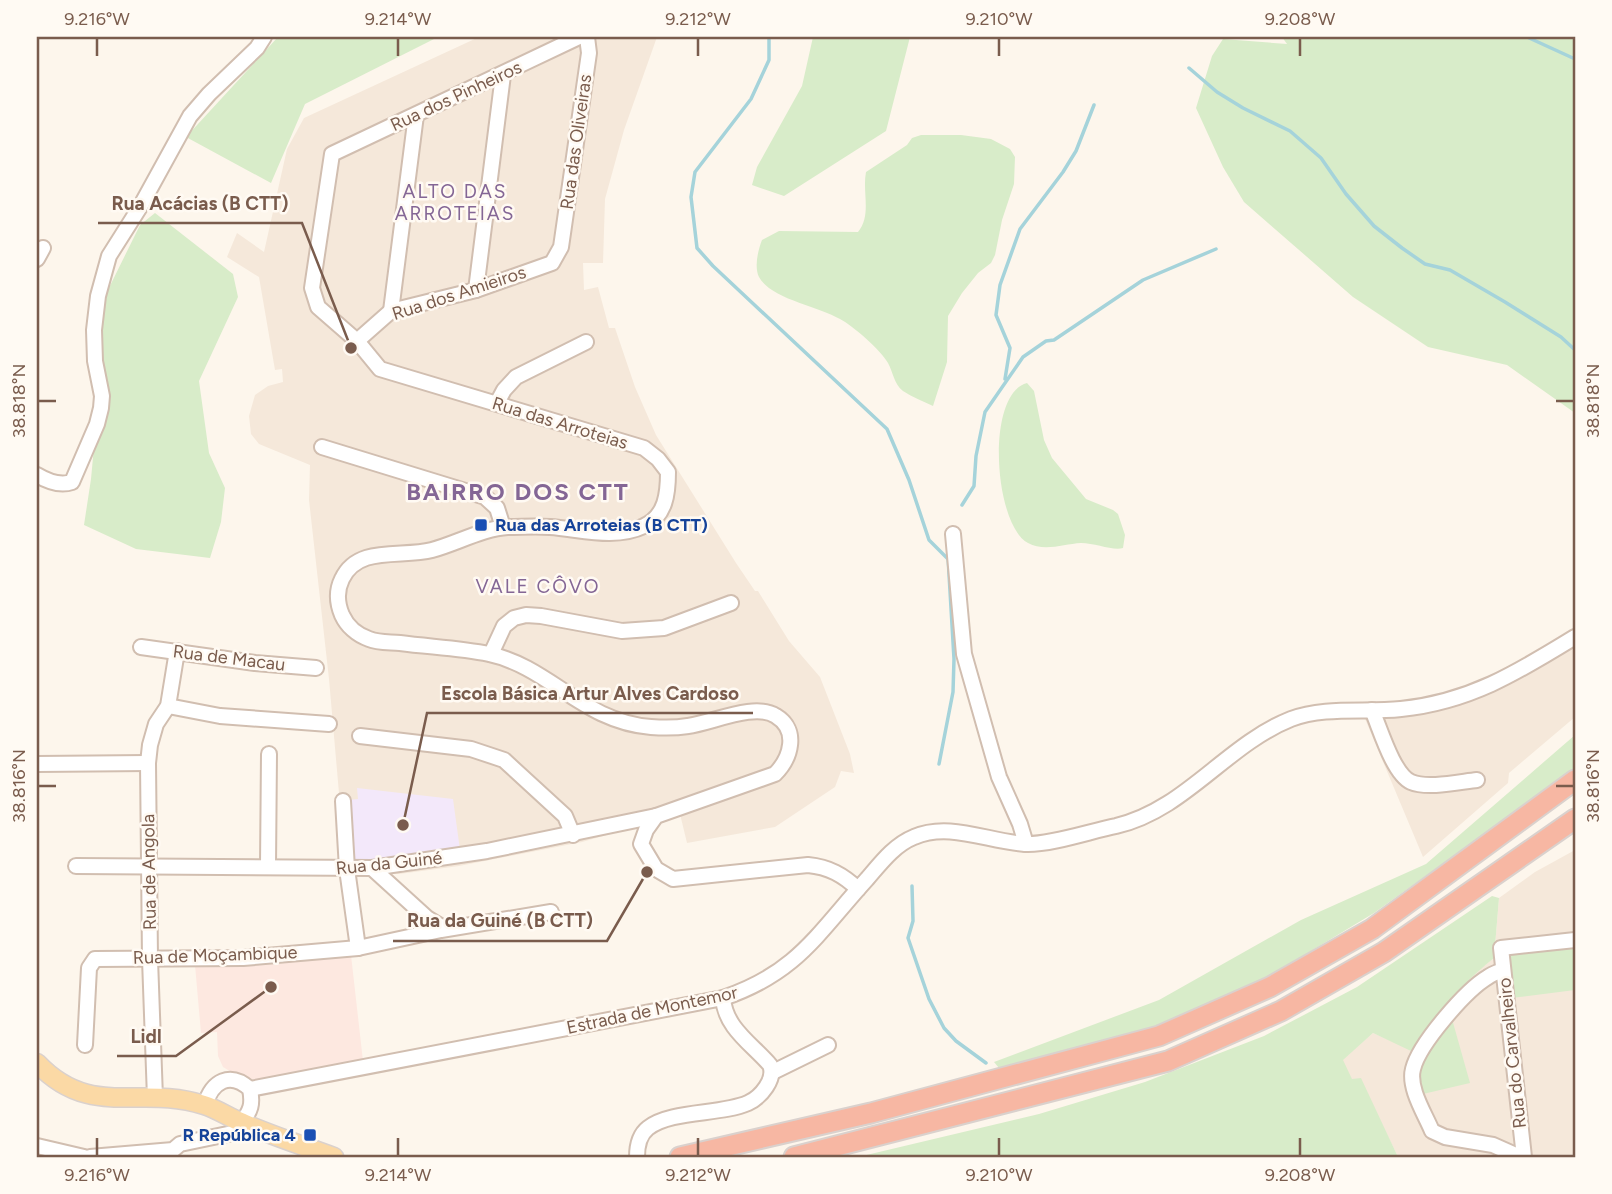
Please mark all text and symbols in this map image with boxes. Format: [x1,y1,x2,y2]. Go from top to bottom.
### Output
text: 9.216°W [64,8,130,30]
text: 9.214°W [365,8,432,30]
text: 9.212°W [665,8,731,30]
text: 9.210°W [966,8,1033,30]
text: 9.208°W [1265,8,1336,30]
street label: Rua dos Pinheiros [387,56,525,136]
street label: Rua das Oliveiras [556,73,596,211]
district label: ALTO DAS ARROTEIAS [395,180,515,225]
callout: Rua Acácias (B CTT) [98,183,302,223]
text: Rua Acácias (B CTT) [112,192,288,215]
street label: Rua dos Amieiros [389,261,529,325]
text: 38.818°N [8,364,30,438]
text: 38.818°N [1582,364,1604,438]
street label: Rua das Arroteias [490,392,630,454]
district label: BAIRRO DOS CTT [406,477,630,506]
place label: Rua das Arroteias (B CTT) [495,514,708,536]
marker: Rua das Arroteias (B CTT) [473,517,489,533]
district label: VALE CÔVO [475,575,601,598]
street label: Rua de Macau [172,640,286,676]
callout: Escola Básica Artur Alves Cardoso [427,673,753,713]
text: Escola Básica Artur Alves Cardoso [441,682,739,705]
text: 38.816°N [8,749,30,823]
text: 38.816°N [1582,749,1604,823]
street label: Rua de Angola [137,814,161,930]
street label: Rua da Guiné [335,846,443,880]
callout: Rua da Guiné (B CTT) [393,901,607,941]
text: Rua da Guiné (B CTT) [407,909,593,932]
street label: Rua de Moçambique [132,941,298,969]
street label: Rua do Carvalheiro [1493,977,1531,1129]
street label: Estrada de Montemor [564,981,740,1039]
callout: Lidl [117,1016,176,1056]
text: Lidl [130,1025,162,1048]
place label: R República 4 [183,1124,296,1146]
marker: R República 4 [302,1127,318,1143]
text: 9.216°W [64,1164,130,1186]
text: 9.214°W [365,1164,432,1186]
text: 9.212°W [665,1164,731,1186]
text: 9.210°W [966,1164,1033,1186]
text: 9.208°W [1265,1164,1336,1186]

